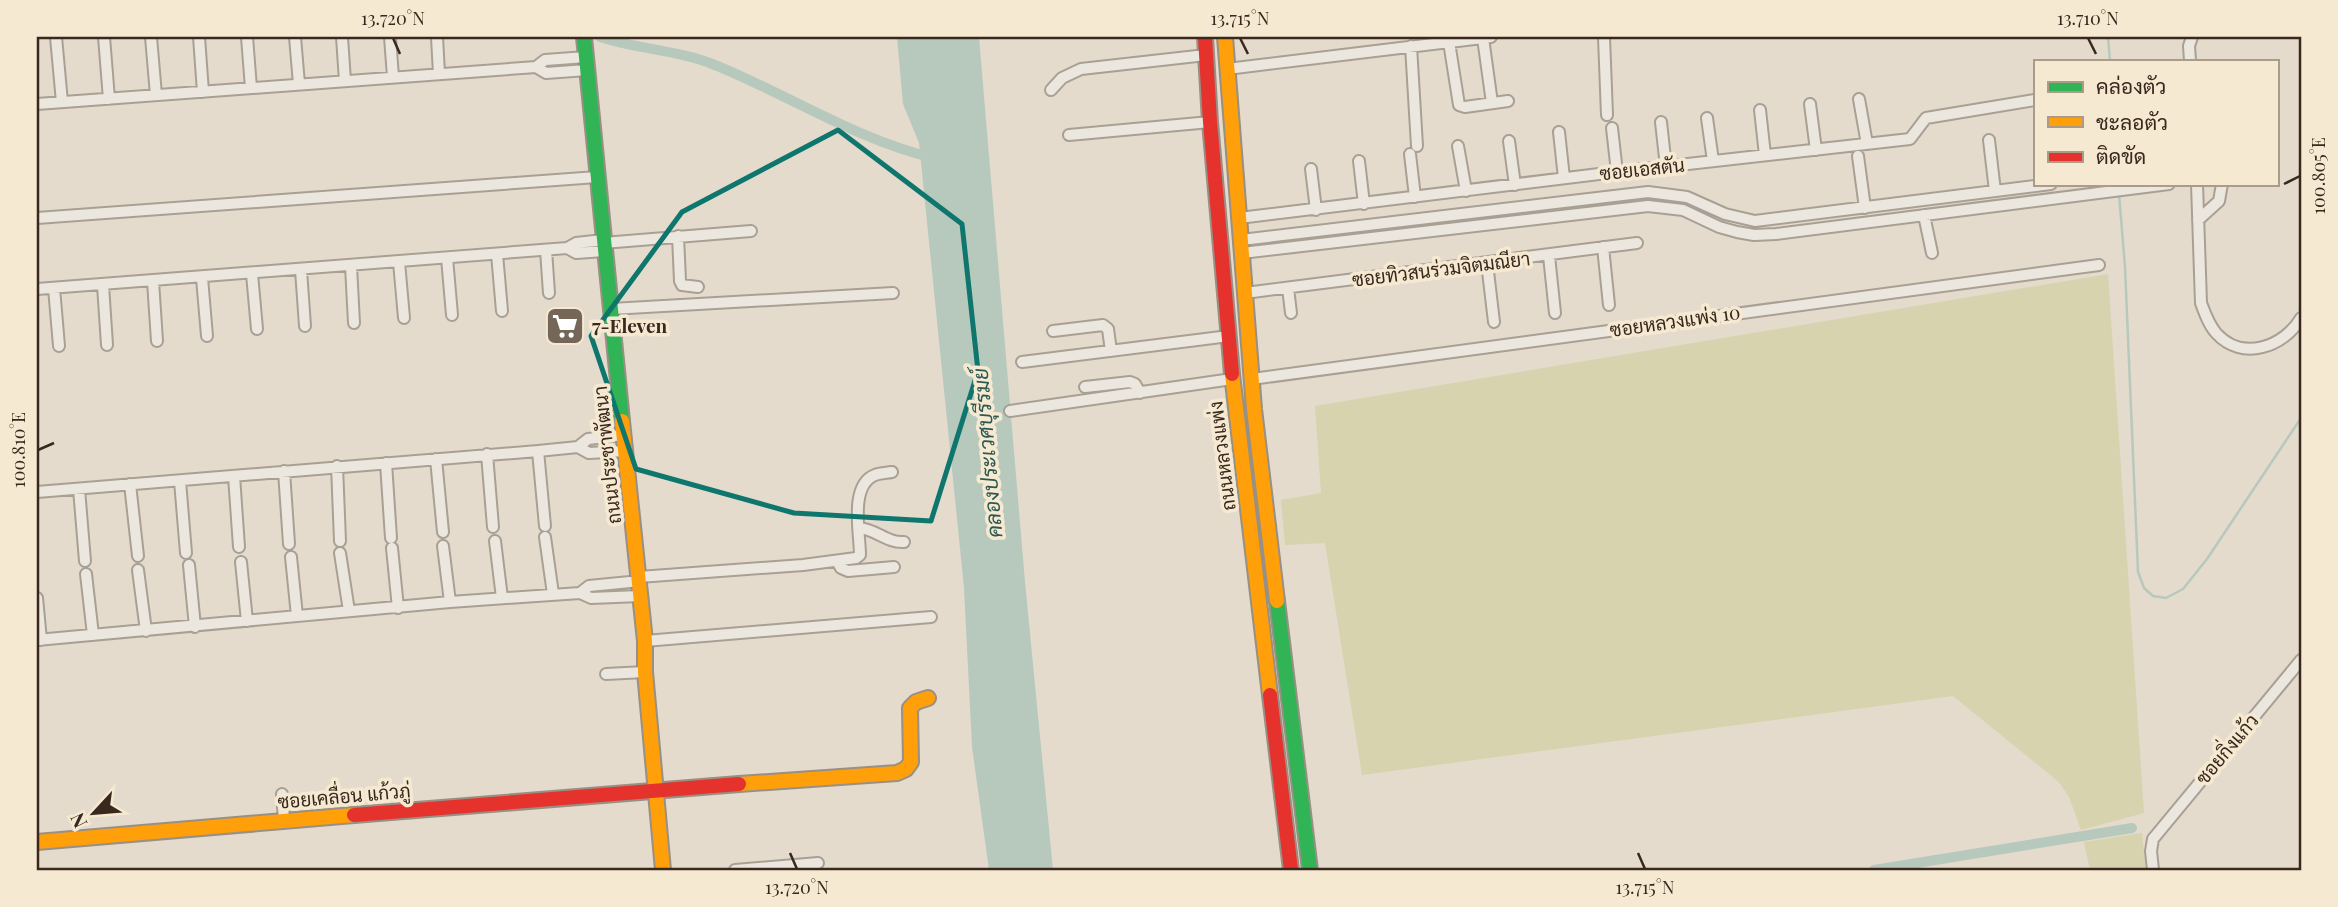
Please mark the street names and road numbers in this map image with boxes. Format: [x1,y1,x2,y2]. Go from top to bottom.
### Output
street label: ซอยเอสตัน [1598,151,1686,185]
street label: ซอยทิวสนร่วมจิตมณียา [1350,244,1531,292]
street label: ซอยหลวงแพ่ง 10 [1608,298,1742,342]
street label: ถนนประชาพัฒนา [586,385,626,525]
street label: ถนนหลวงแพ่ง [1201,400,1241,512]
street label: ซอยกิ่งแก้ว [2187,706,2264,789]
street label: ซอยเคลื่อน แก้วภู่ [276,773,412,816]

